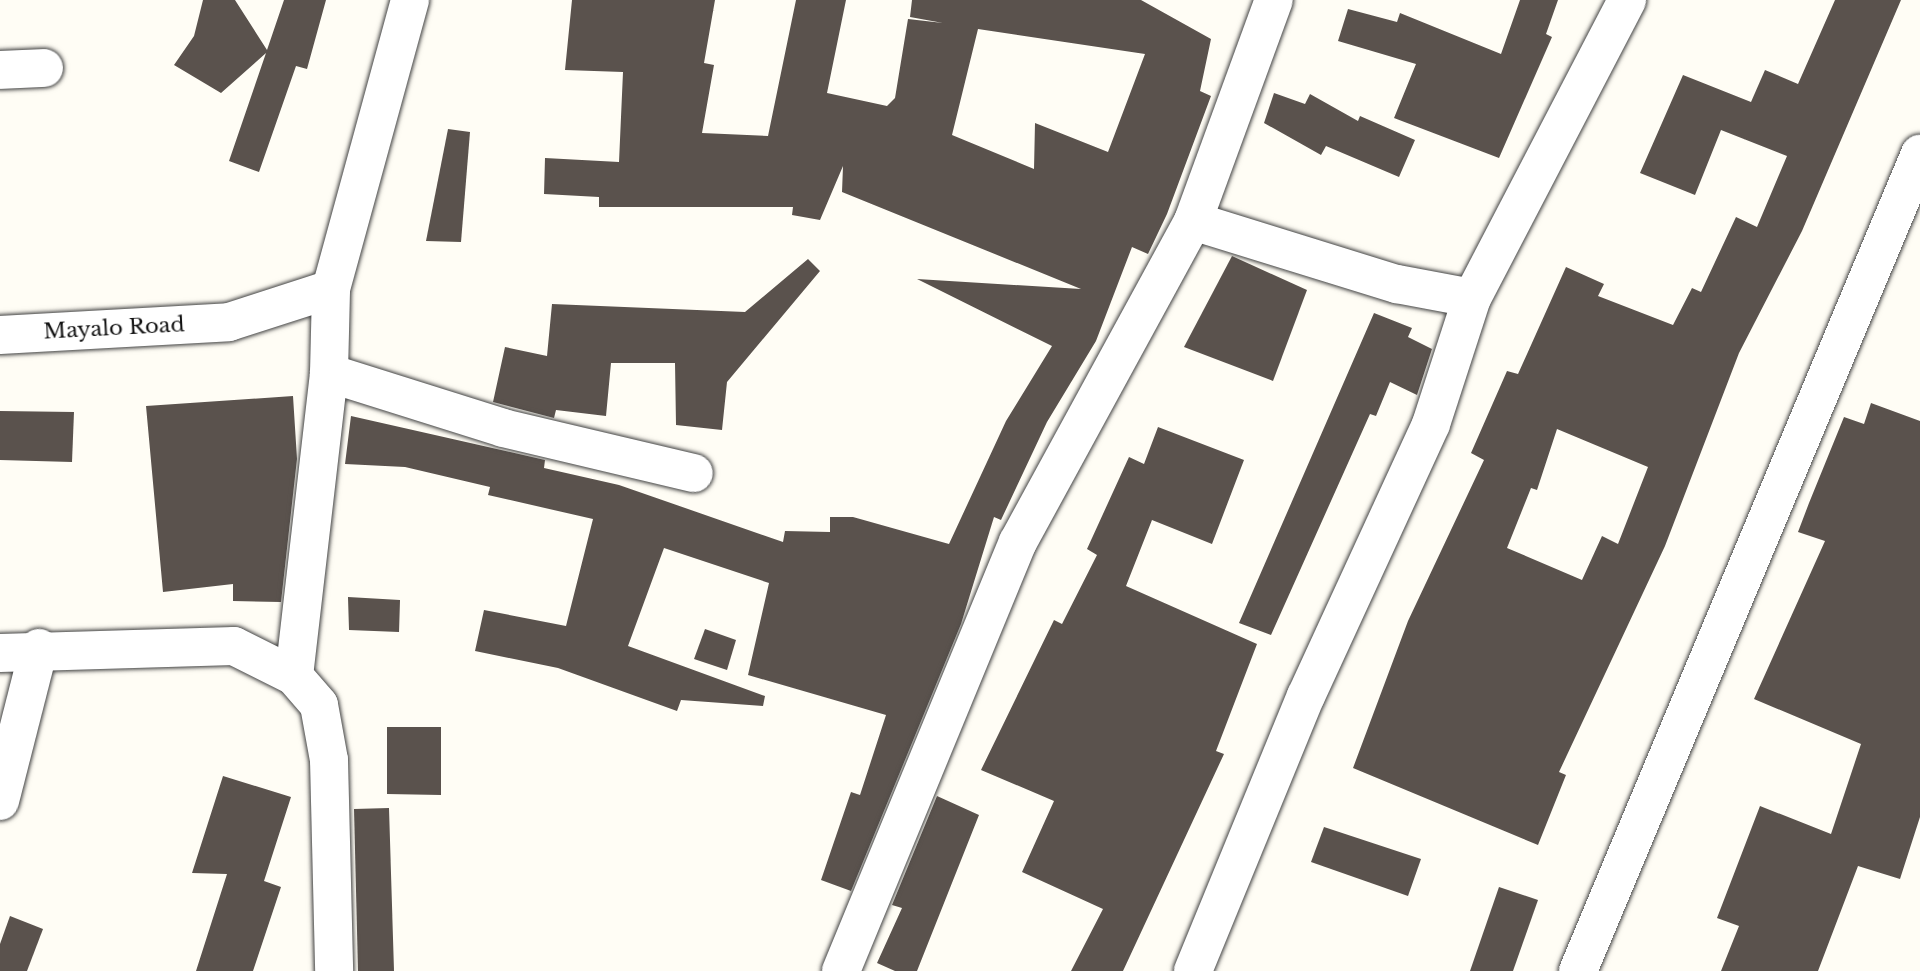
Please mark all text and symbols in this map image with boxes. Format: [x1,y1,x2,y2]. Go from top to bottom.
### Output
street label: Mayalo Road [43,312,185,344]

